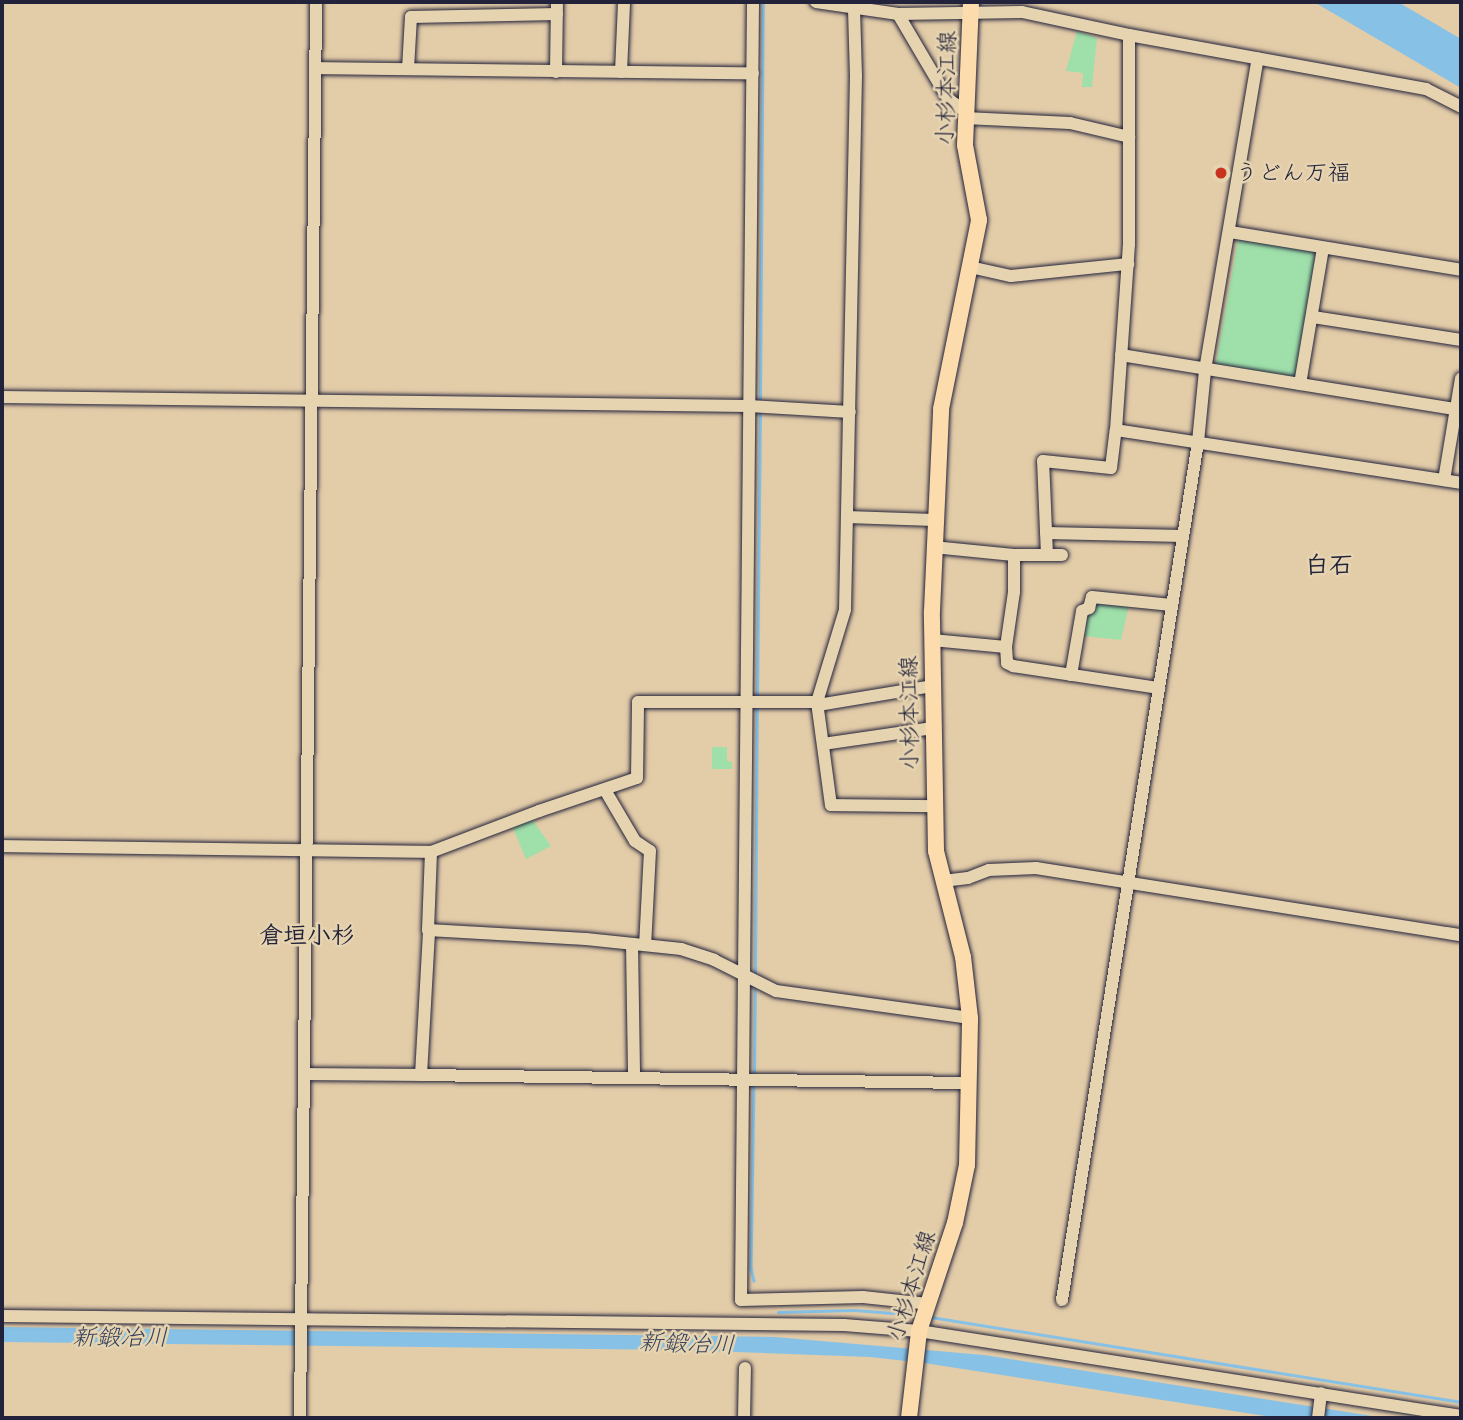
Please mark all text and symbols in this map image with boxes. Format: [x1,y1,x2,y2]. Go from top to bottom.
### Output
street label: 小杉本江線 [932,30,962,146]
place label: うどん万福 [1235,159,1350,187]
marker: うどん万福 [1213,165,1229,181]
district label: 白石 [1305,552,1353,580]
street label: 小杉本江線 [895,655,925,771]
district label: 倉垣小杉 [259,922,355,950]
street label: 小杉本江線 [882,1227,942,1345]
water label: 新鍛冶川 [72,1324,168,1352]
water label: 新鍛冶川 [639,1328,735,1360]

